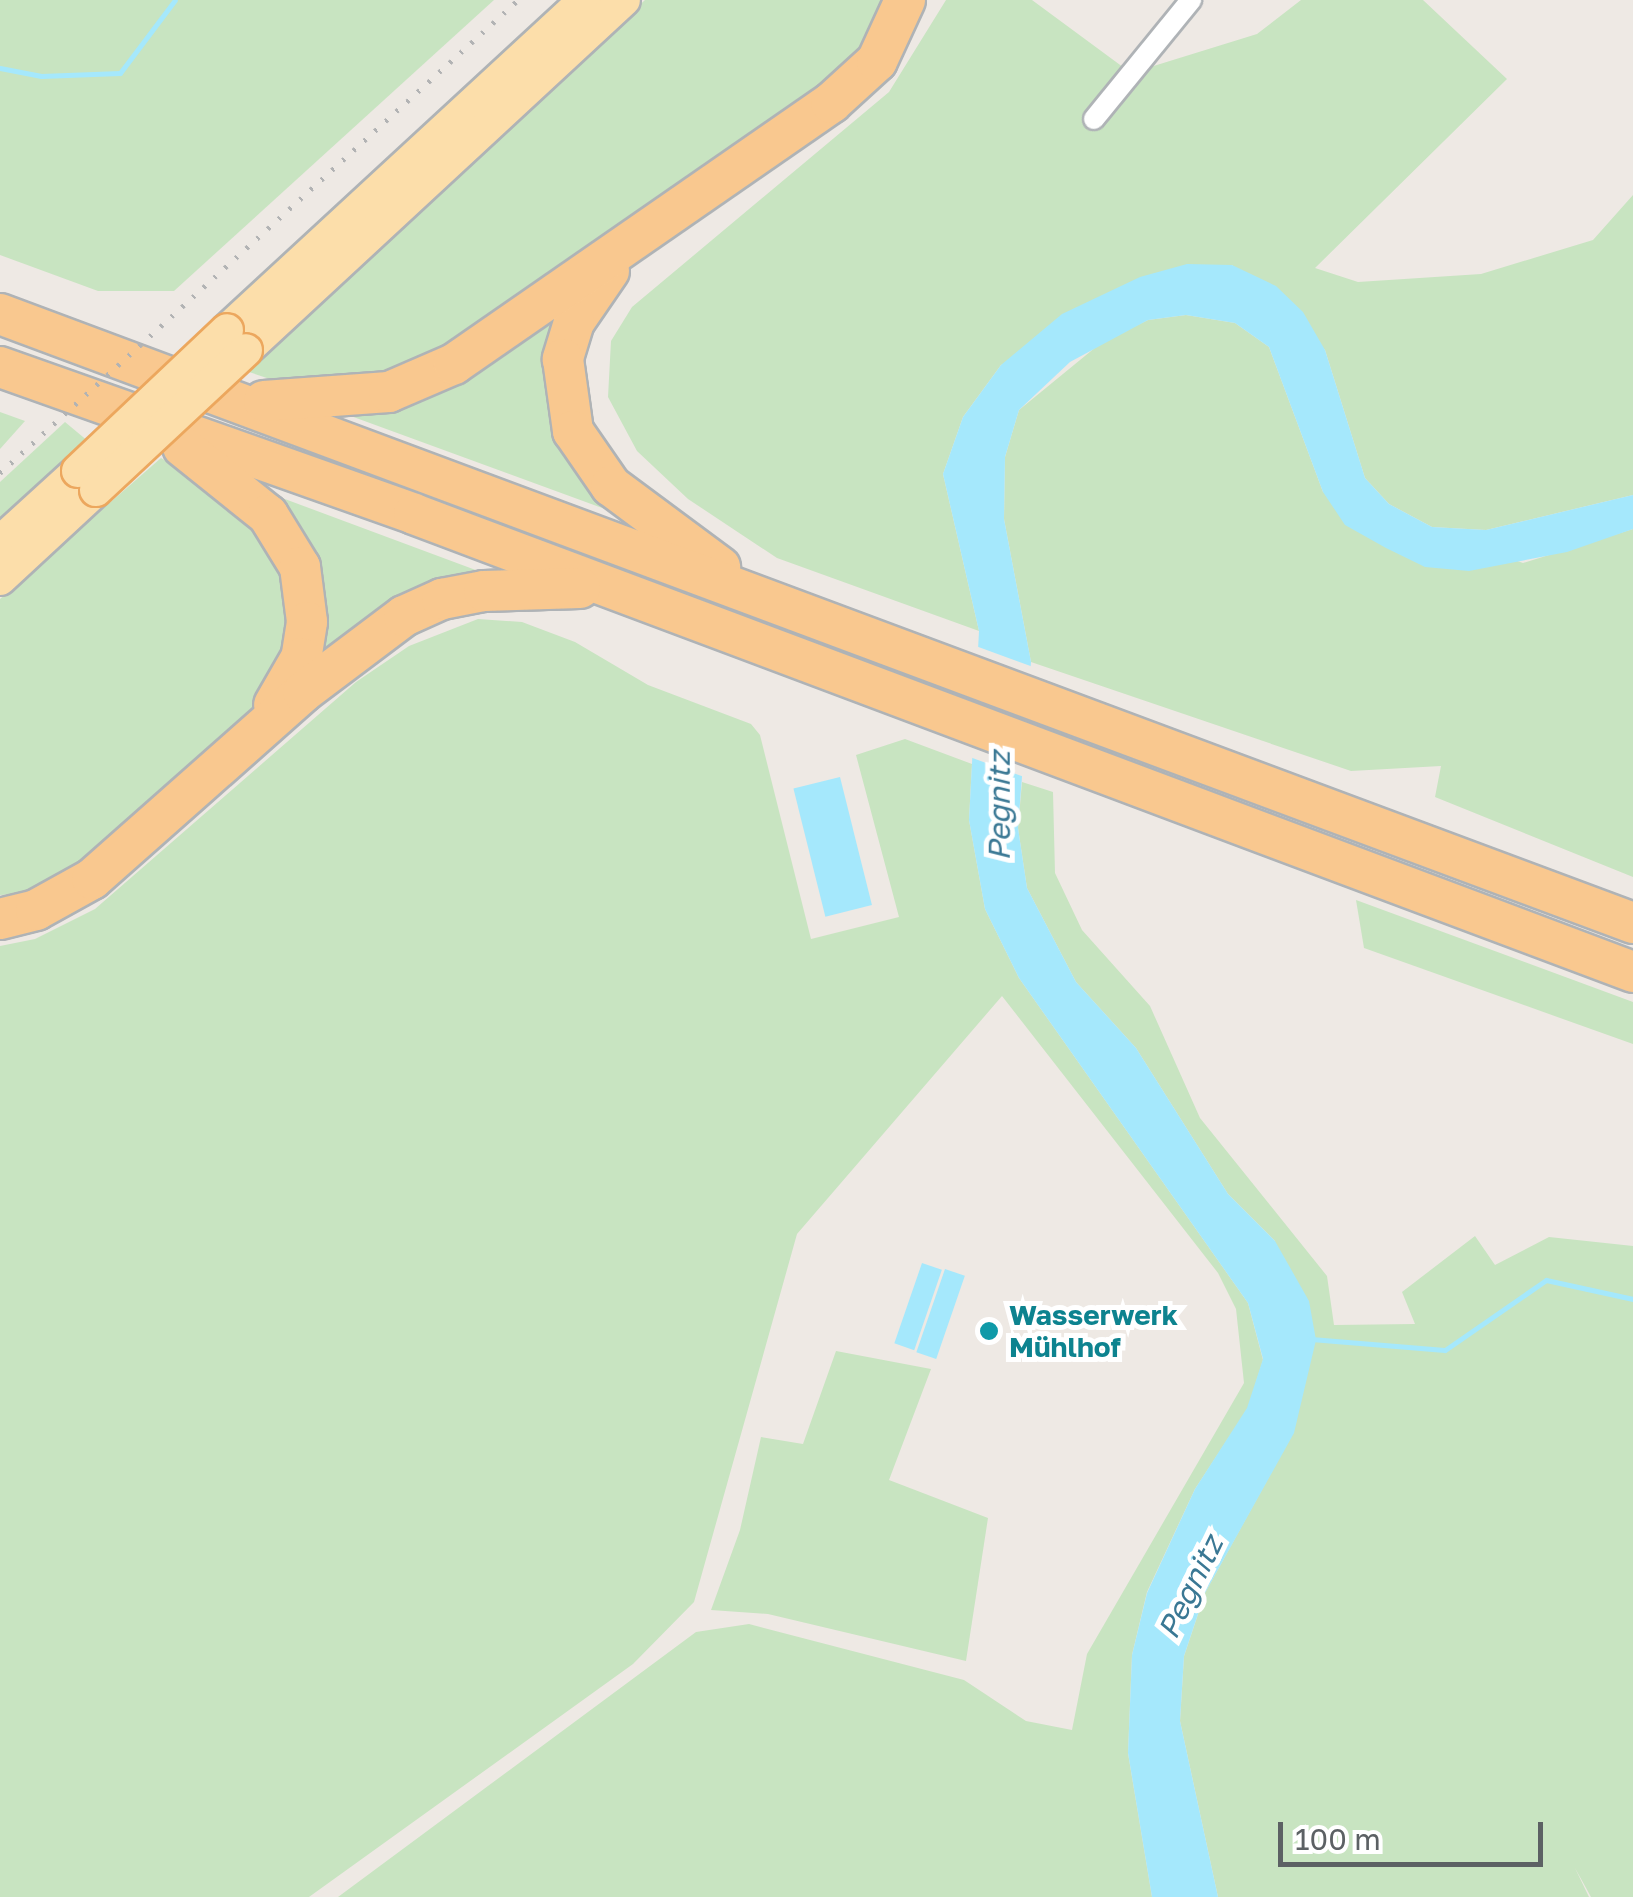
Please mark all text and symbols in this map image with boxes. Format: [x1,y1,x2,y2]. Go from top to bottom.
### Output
water label: Pegnitz [981,751,1017,861]
place label: Wasserwerk Mühlhof [1009,1298,1178,1364]
marker: Wasserwerk Mühlhof [978,1320,1000,1342]
water label: Pegnitz [1150,1530,1230,1644]
scale bar [1283,1802,1548,1864]
text: 100 m [1295,1821,1381,1857]

